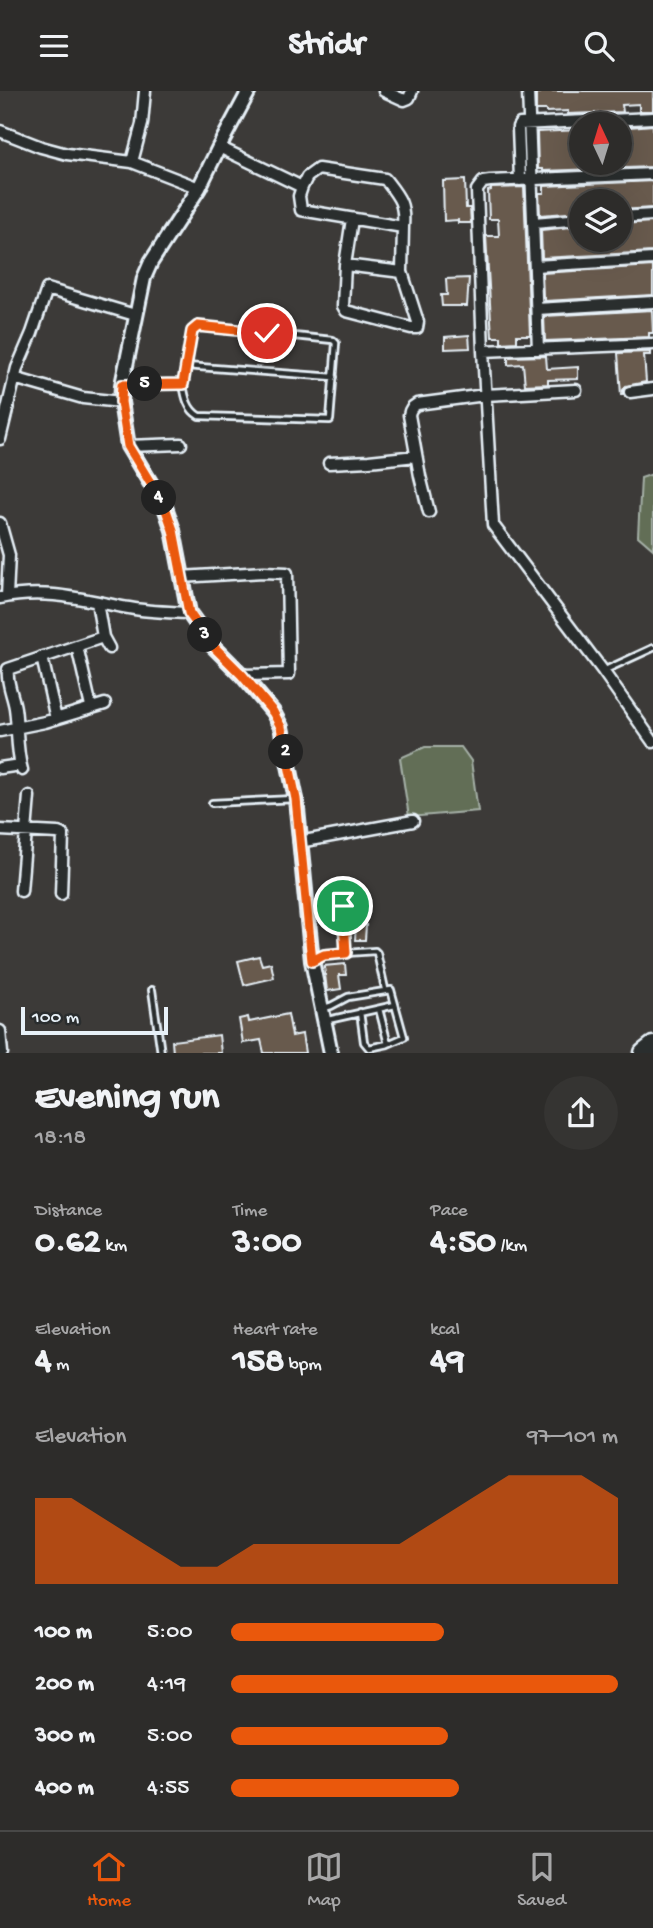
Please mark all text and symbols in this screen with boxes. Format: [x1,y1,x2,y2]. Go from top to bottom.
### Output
icon: menu [35,27,73,65]
text: Stridr [288,27,365,65]
icon: search [580,27,618,65]
north arrow [569,112,632,175]
map controls [569,112,632,252]
button: layers [569,189,632,252]
pin [237,303,297,363]
icon: check [248,314,286,352]
pin: 5 [128,367,162,401]
text: 5 [140,372,150,395]
pin: 4 [142,481,176,515]
text: 4 [154,486,163,509]
pin: 3 [188,617,222,653]
text: 3 [200,623,209,646]
pin: 2 [268,735,304,769]
text: 2 [281,740,290,763]
pin [313,876,373,936]
icon: arrive [324,887,362,925]
scale bar [21,1004,168,1036]
text: 100 m [32,1007,79,1030]
button: share [544,1076,618,1150]
text: Evening run [35,1077,219,1121]
text: 18:18 [35,1125,86,1152]
text: Distance [35,1200,102,1223]
text: Time [233,1200,267,1223]
text: Pace [430,1200,468,1223]
text: 0.62 [35,1223,101,1264]
text: 3:00 [233,1223,302,1264]
text: 4:50 [430,1223,496,1264]
text: km [101,1235,127,1258]
text: /km [496,1235,527,1258]
text: Elevation [35,1319,111,1342]
text: Heart rate [233,1319,318,1342]
text: kcal [430,1319,460,1342]
text: 4 [35,1342,52,1383]
text: 158 [233,1342,284,1383]
text: 49 [430,1342,464,1383]
text: m [52,1354,70,1377]
text: bpm [284,1354,322,1377]
text: Elevation [35,1424,126,1451]
text: 97–101 m [527,1424,618,1451]
text: 100 m [35,1619,92,1646]
text: 5:00 [147,1619,192,1646]
text: 200 m [35,1671,94,1698]
text: 4:19 [147,1671,186,1698]
text: 300 m [35,1723,95,1750]
text: 5:00 [147,1723,192,1750]
text: 400 m [35,1775,94,1802]
text: 4:55 [147,1775,189,1802]
tab: Home [87,1848,131,1913]
tab: Map [305,1848,343,1913]
tab: Saved [517,1848,566,1913]

